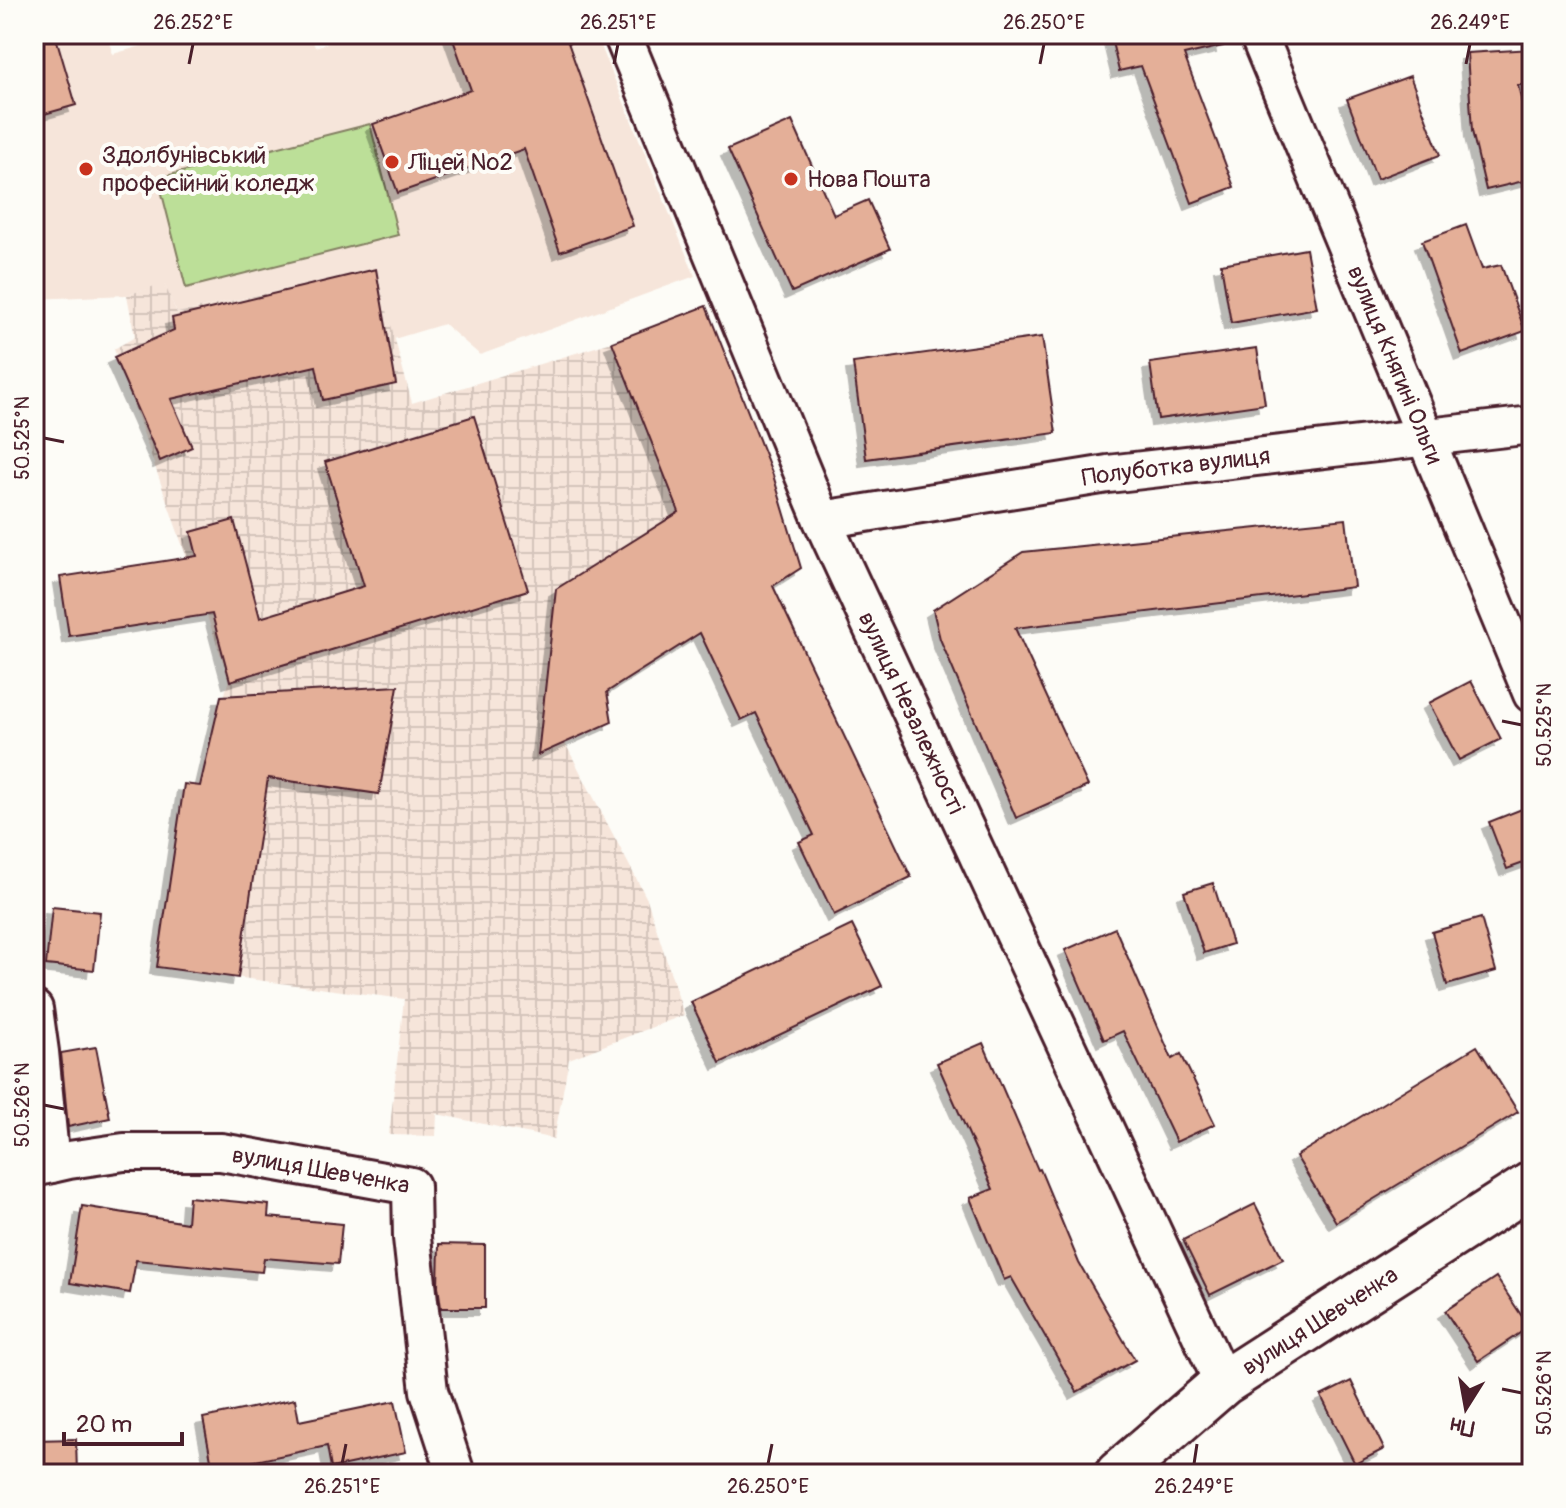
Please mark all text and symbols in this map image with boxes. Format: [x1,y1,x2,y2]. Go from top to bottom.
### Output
text: 26.252°E [153,10,233,35]
text: 26.251°E [580,10,656,35]
text: 26.250°E [1003,10,1085,35]
text: 26.249°E [1430,10,1510,35]
place label: Здолбунівський професійний коледж [102,141,315,198]
place label: Ліцей №2 [407,148,513,177]
marker: Ліцей №2 [383,153,401,171]
marker: Здолбунівський професійний коледж [77,160,95,178]
place label: Нова Пошта [807,165,931,194]
marker: Нова Пошта [782,170,800,188]
street label: вулиця Княгині Ольги [1341,261,1449,468]
text: 50.525°N [10,396,35,480]
street label: Полуботка вулиця [1080,441,1272,493]
street label: вулиця Незалежності [852,607,971,818]
text: 50.525°N [1532,683,1557,767]
text: 50.526°N [10,1063,35,1147]
street label: вулиця Шевченка [230,1140,412,1200]
street label: вулиця Шевченка [1236,1260,1403,1382]
text: 50.526°N [1532,1351,1557,1435]
north arrow [1426,1368,1506,1448]
scale bar [64,1396,182,1446]
text: 20 m [76,1410,132,1439]
text: Пн [1448,1411,1477,1443]
text: 26.251°E [304,1474,380,1499]
text: 26.250°E [727,1474,809,1499]
text: 26.249°E [1154,1474,1234,1499]

